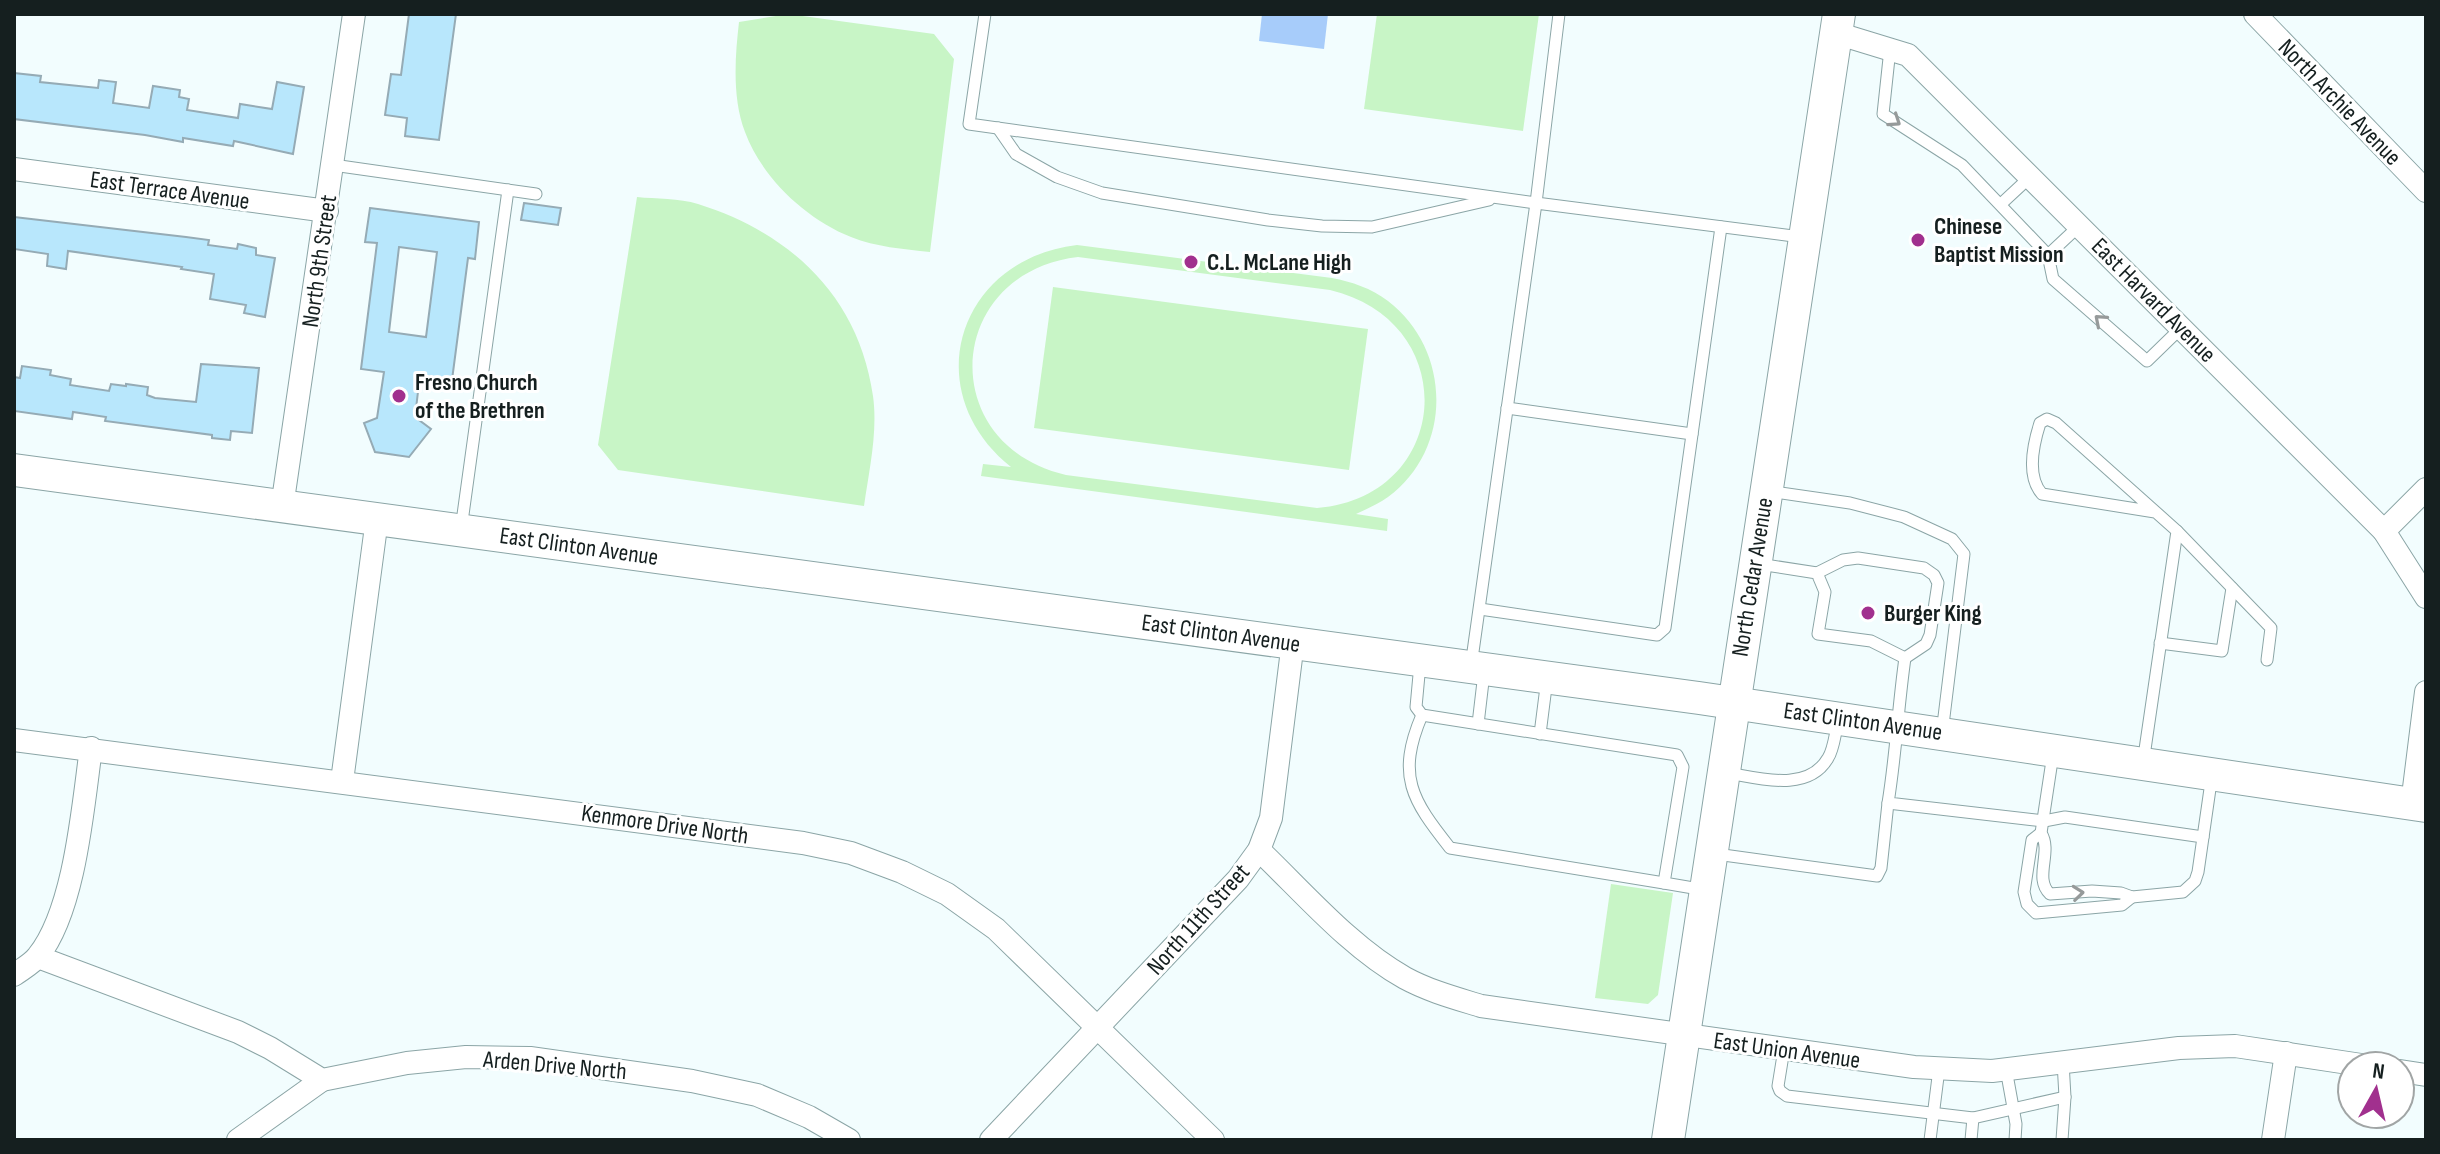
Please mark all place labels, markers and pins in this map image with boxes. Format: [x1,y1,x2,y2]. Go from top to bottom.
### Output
place label: Chinese Baptist Mission [1934,212,2064,269]
marker: Chinese Baptist Mission [1909,231,1927,249]
place label: C.L. McLane High [1207,248,1351,277]
marker: C.L. McLane High [1182,253,1200,271]
place label: Fresno Church of the Brethren [415,368,545,425]
marker: Fresno Church of the Brethren [390,387,408,405]
place label: Burger King [1884,599,1982,628]
marker: Burger King [1859,604,1877,622]

